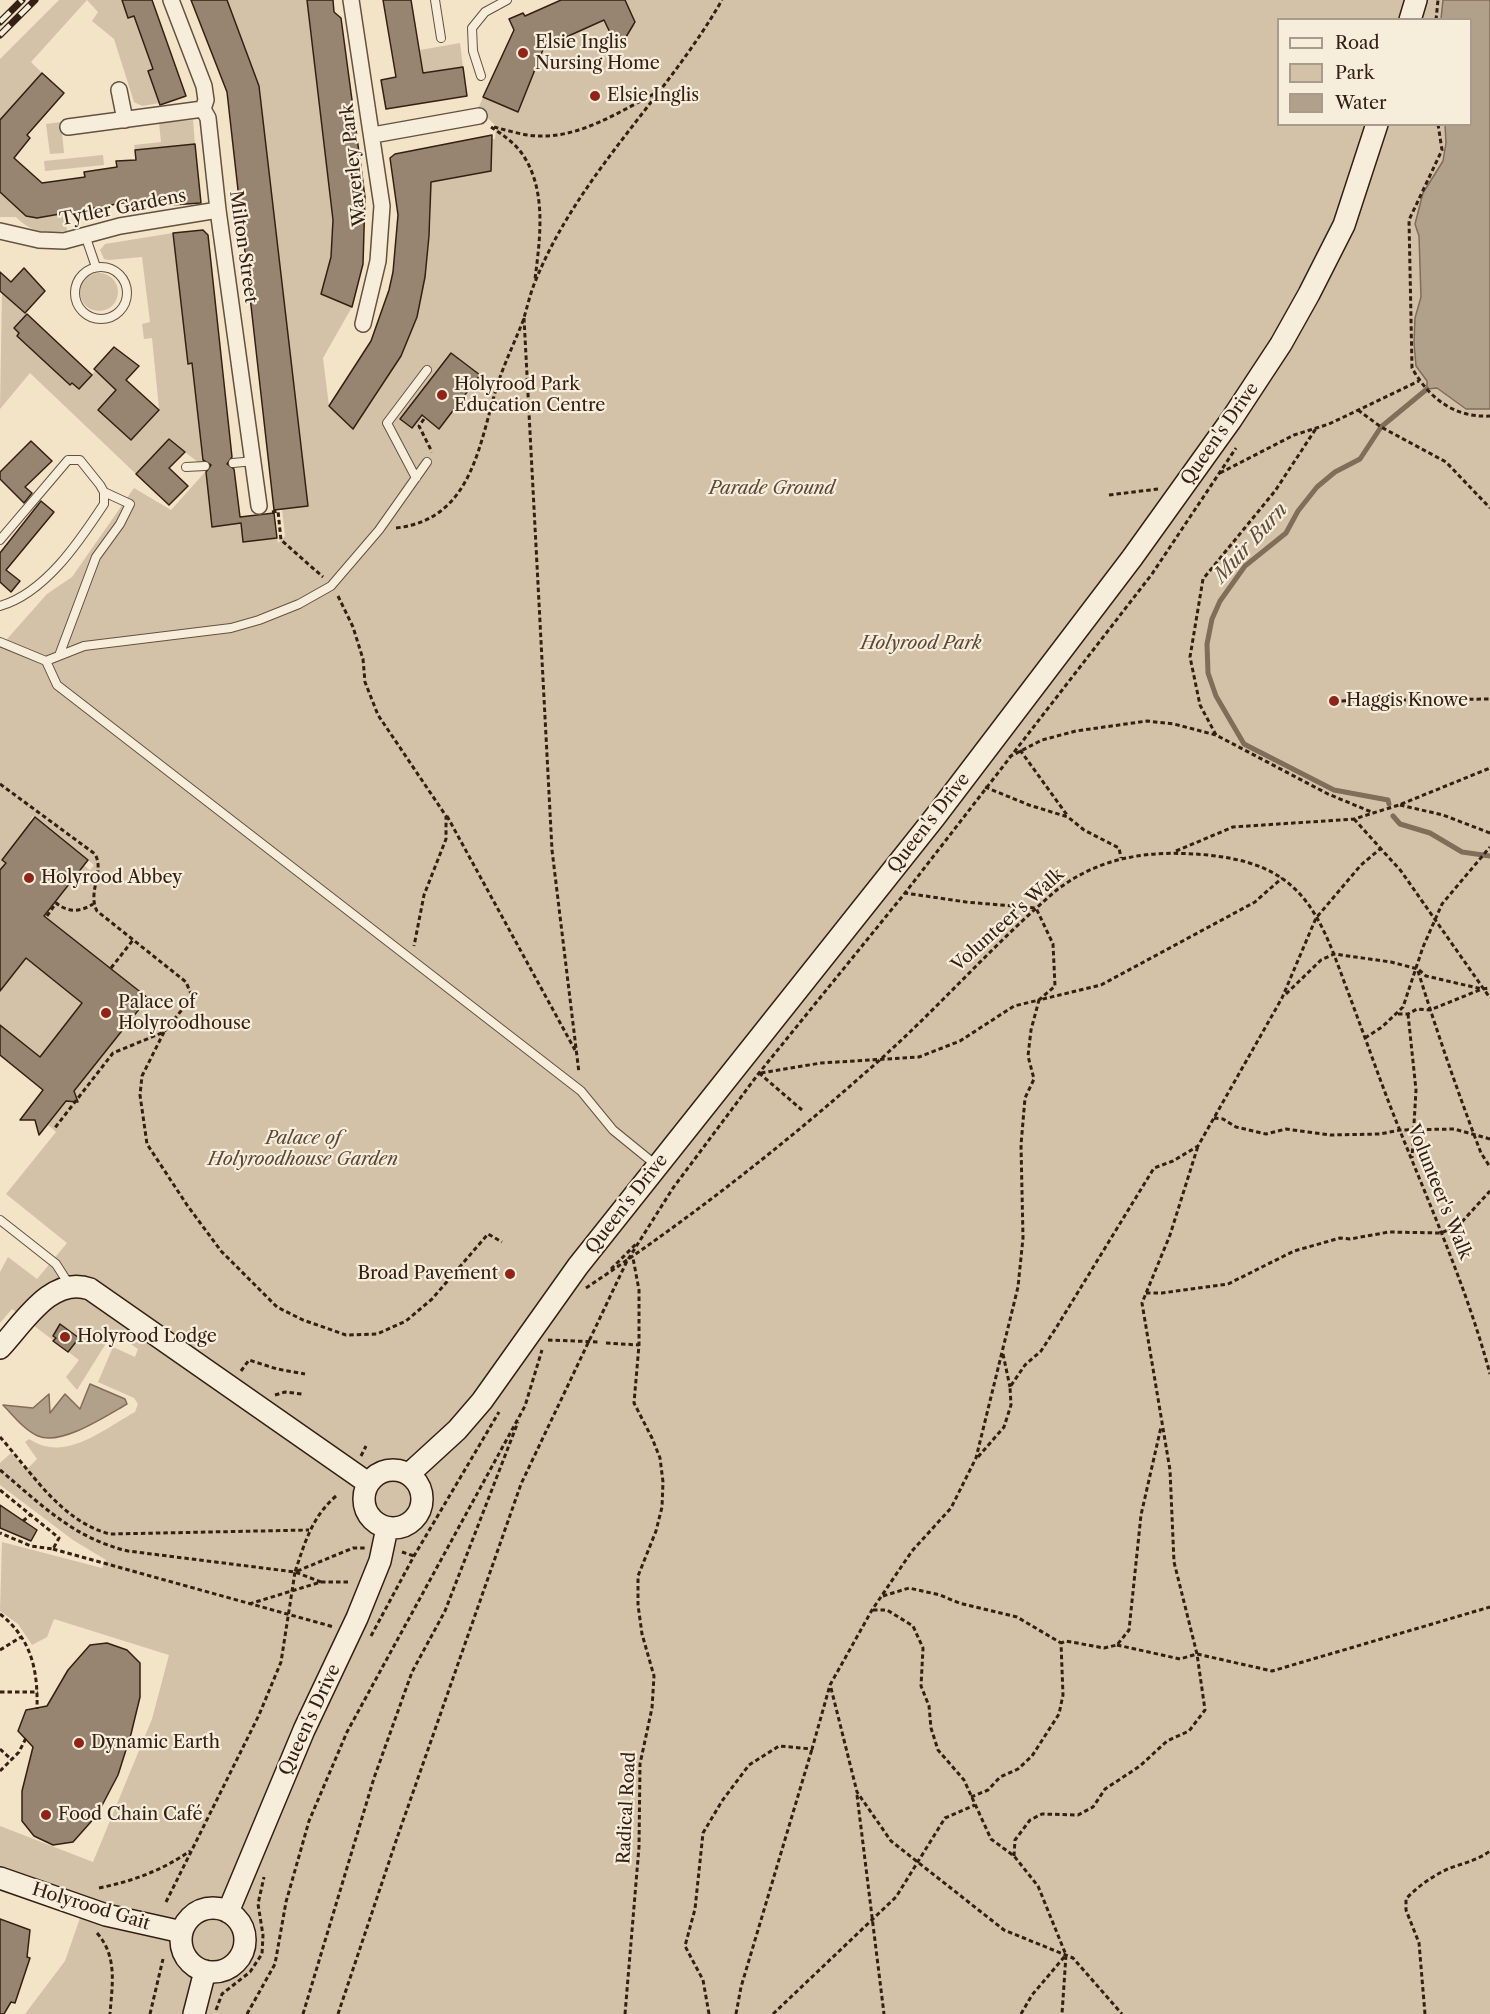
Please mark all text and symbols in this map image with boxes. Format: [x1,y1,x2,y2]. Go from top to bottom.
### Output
legend [1277,18,1472,126]
place label: Elsie Inglis Nursing Home [535,32,660,74]
text: Road [1335,32,1380,54]
marker: Elsie Inglis Nursing Home [516,46,530,60]
text: Park [1335,62,1374,84]
place label: Elsie Inglis [607,85,699,107]
marker: Elsie Inglis [588,89,602,103]
text: Water [1335,92,1387,114]
street label: Waverley Park [337,103,371,227]
street label: Tytler Gardens [58,185,188,231]
street label: Milton Street [224,189,262,305]
place label: Holyrood Park Education Centre [454,374,605,416]
street label: Queen's Drive [1177,378,1263,490]
marker: Holyrood Park Education Centre [435,388,449,402]
park label: Parade Ground [709,478,835,500]
water label: Muir Burn [1209,498,1293,588]
park label: Holyrood Park [860,633,982,655]
place label: Haggis Knowe [1346,690,1468,712]
marker: Haggis Knowe [1327,694,1341,708]
street label: Queen's Drive [883,769,975,877]
street label: Volunteer's Walk [947,864,1069,976]
place label: Holyrood Abbey [41,867,182,889]
marker: Holyrood Abbey [22,871,36,885]
place label: Palace of Holyroodhouse [118,992,251,1034]
marker: Palace of Holyroodhouse [99,1006,113,1020]
street label: Volunteer's Walk [1402,1121,1476,1263]
park label: Palace of Holyroodhouse Garden [208,1128,398,1170]
street label: Queen's Drive [581,1150,673,1258]
place label: Broad Pavement [357,1263,498,1285]
marker: Broad Pavement [503,1267,517,1281]
place label: Holyrood Lodge [77,1326,217,1348]
marker: Holyrood Lodge [58,1330,72,1344]
street label: Queen's Drive [275,1661,345,1779]
place label: Dynamic Earth [91,1732,220,1754]
marker: Dynamic Earth [72,1736,86,1750]
street label: Radical Road [613,1751,641,1865]
place label: Food Chain Café [58,1804,203,1826]
marker: Food Chain Café [39,1808,53,1822]
street label: Holyrood Gait [29,1879,153,1935]

